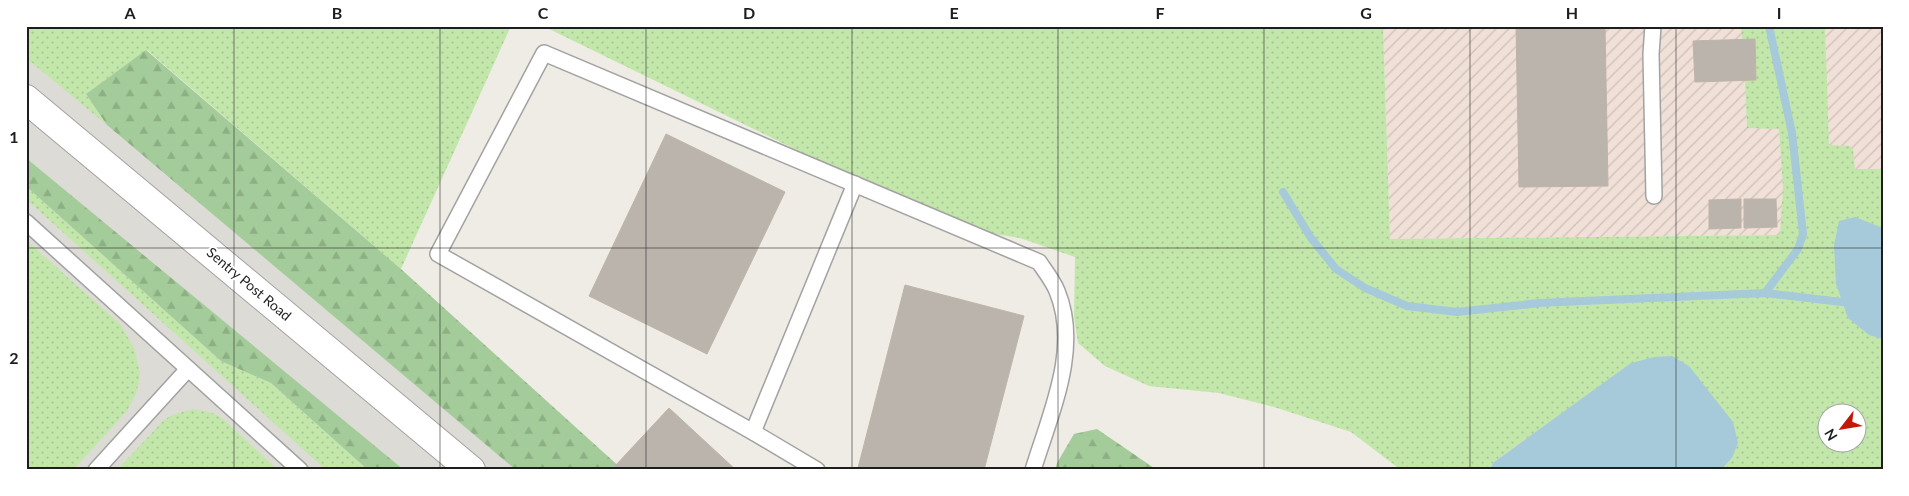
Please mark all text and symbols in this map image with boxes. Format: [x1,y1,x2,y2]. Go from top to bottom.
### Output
text: A [123,3,136,22]
text: B [332,3,342,22]
text: C [538,3,549,22]
text: D [743,3,755,22]
text: E [949,3,959,22]
text: F [1155,3,1165,22]
text: G [1360,3,1372,22]
text: H [1566,3,1578,22]
text: I [1777,3,1781,22]
text: 1 [9,127,19,146]
street label: Sentry Post Road [204,243,295,324]
text: 2 [9,348,19,367]
north arrow [1816,404,1866,454]
text: N [1820,426,1840,444]

